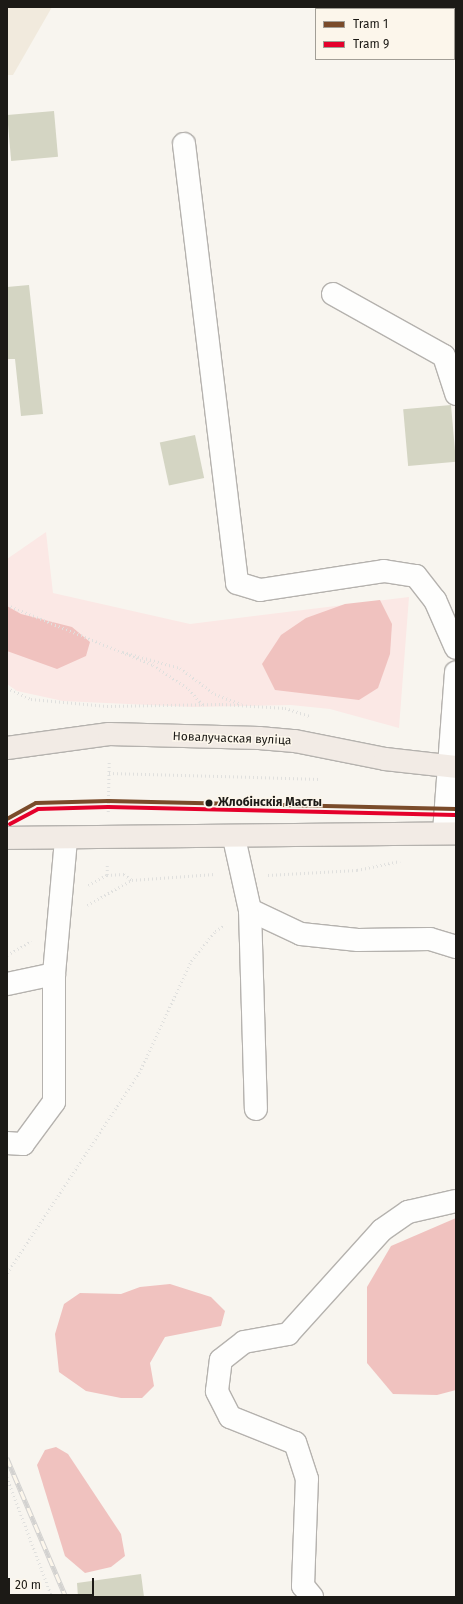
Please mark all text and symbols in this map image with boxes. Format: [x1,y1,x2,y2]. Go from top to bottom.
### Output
legend [315,8,455,60]
text: Tram 1 [353,17,388,31]
text: Tram 9 [353,37,389,51]
street label: Новалучаская вуліца [172,730,292,748]
marker: Жлобінскія Масты [202,796,216,810]
place label: Жлобінскія Масты [218,796,322,810]
scale bar [10,1570,96,1596]
text: 20 m [15,1578,41,1592]

